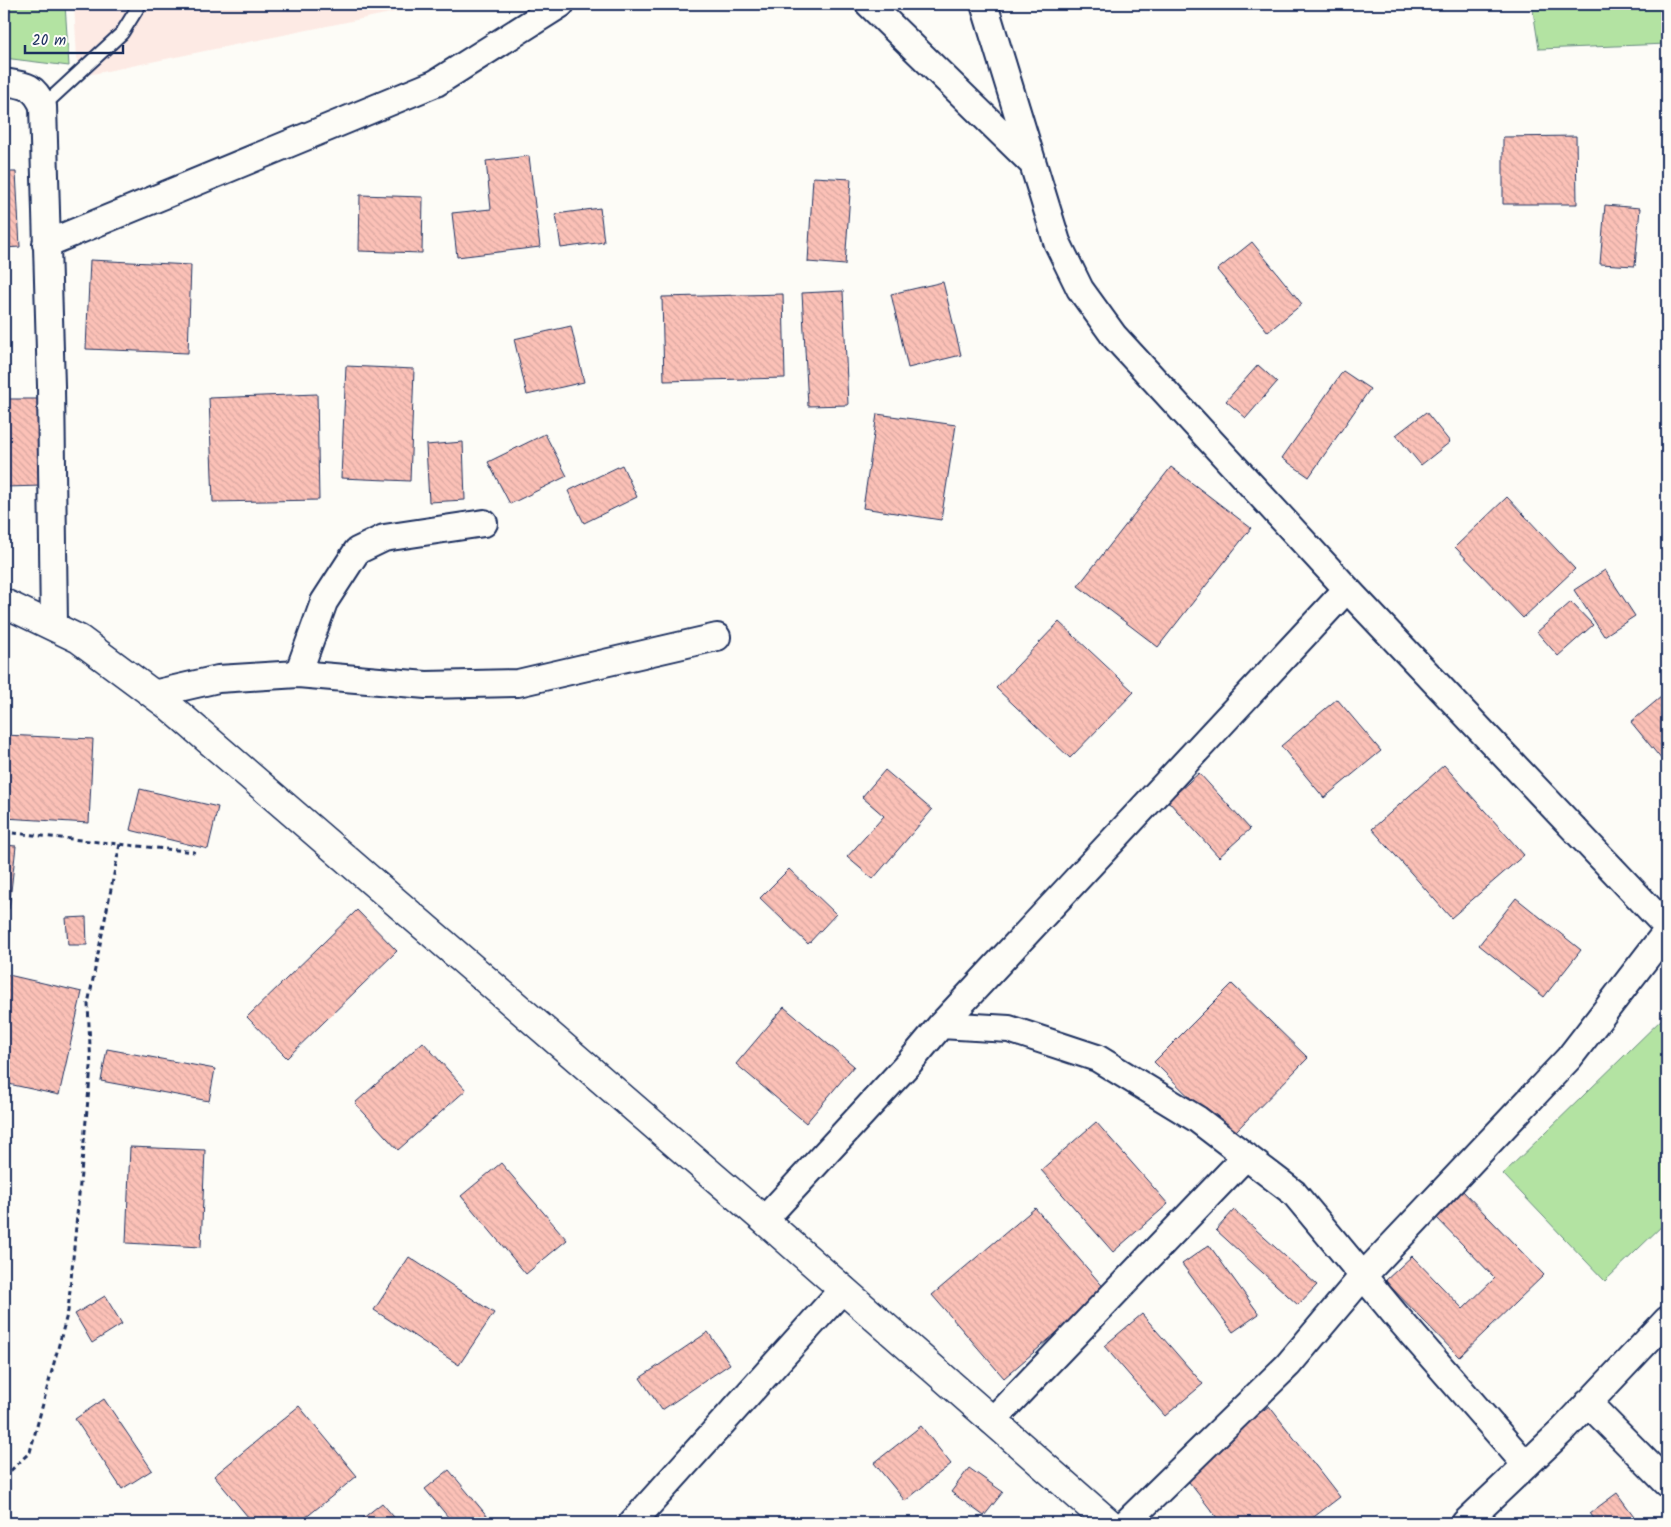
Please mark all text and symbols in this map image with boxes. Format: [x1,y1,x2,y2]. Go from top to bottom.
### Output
scale bar [25,22,122,54]
text: 20 m [32,29,66,53]

